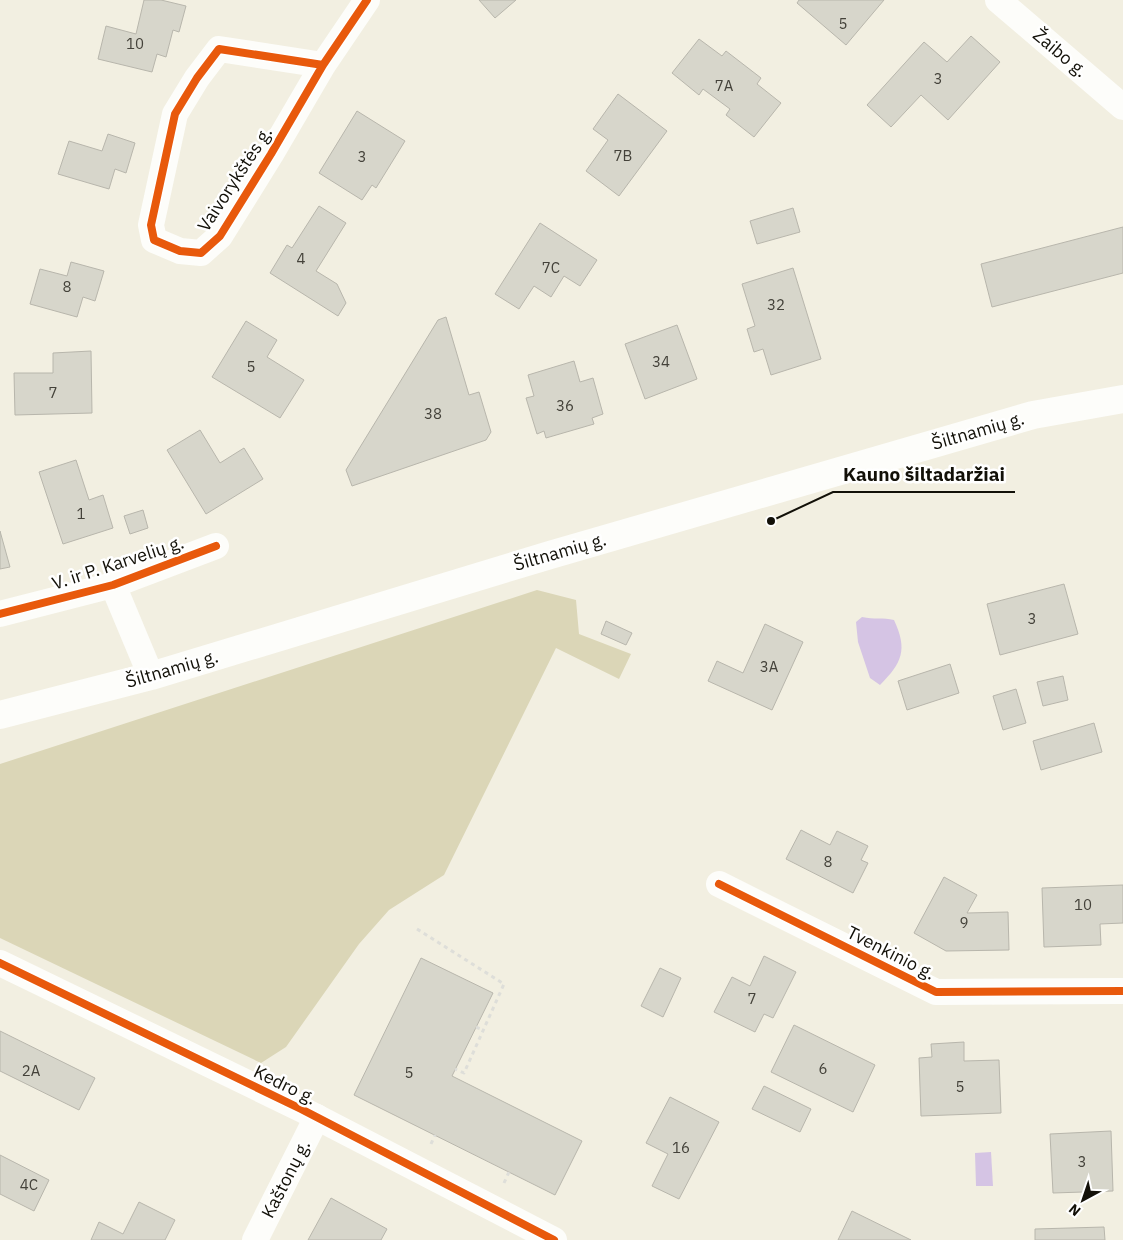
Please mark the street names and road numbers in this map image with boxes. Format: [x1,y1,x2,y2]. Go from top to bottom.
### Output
street label: Žaibo g. [1028,23,1092,82]
street label: Vaivorykštės g. [192,122,277,236]
street label: Šiltnamių g. [929,405,1027,455]
street label: Šiltnamių g. [511,526,609,576]
street label: V. ir P. Karvelių g. [49,530,187,595]
street label: Šiltnamių g. [123,643,221,693]
street label: Tvenkinio g. [843,920,939,985]
street label: Kedro g. [250,1060,320,1110]
street label: Kaštonų g. [256,1136,315,1222]

